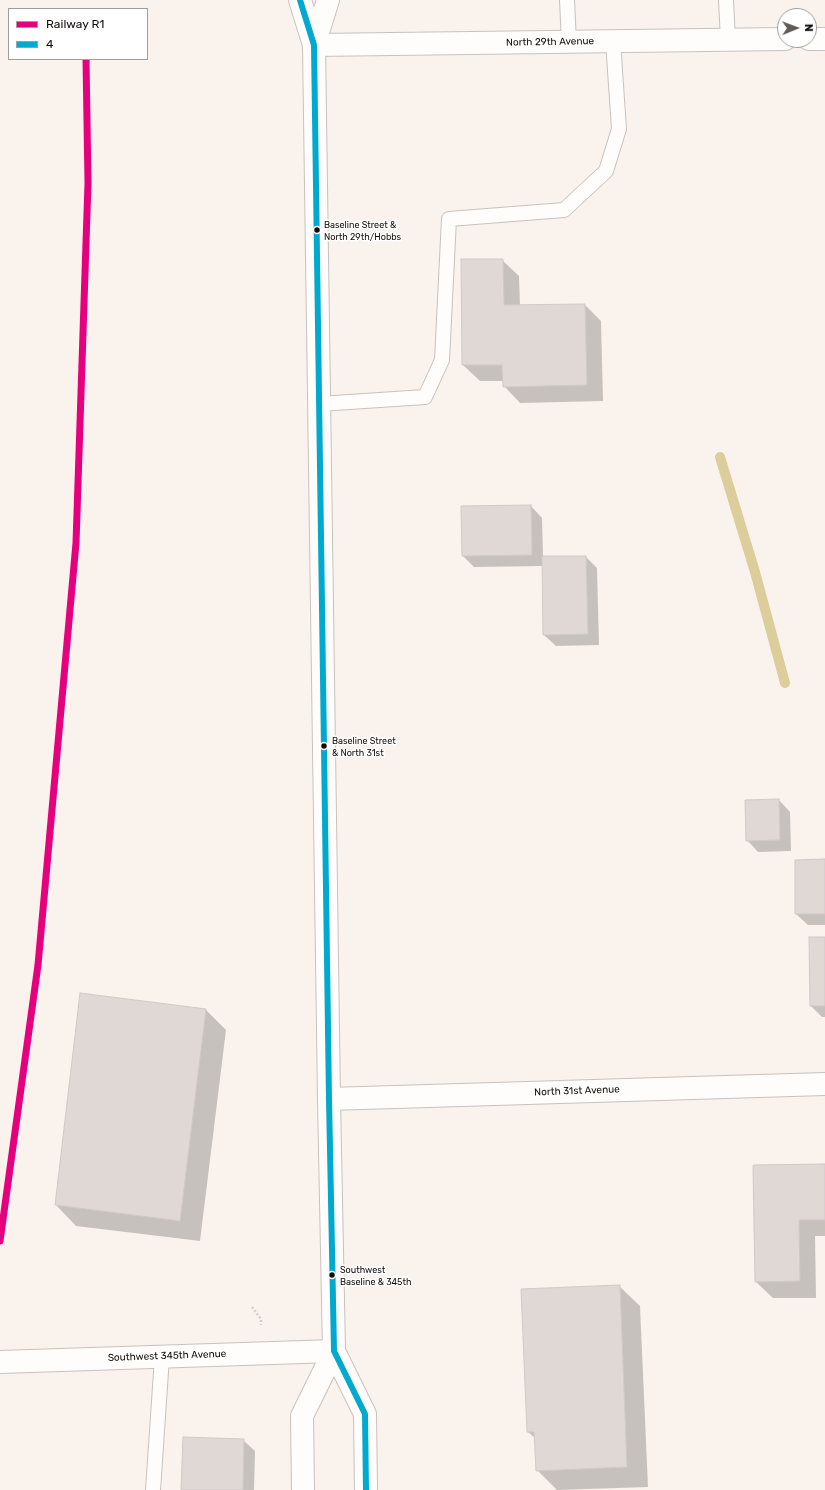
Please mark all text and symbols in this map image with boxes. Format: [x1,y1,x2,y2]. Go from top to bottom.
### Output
legend [8,8,148,60]
north arrow [777,8,817,48]
text: Railway R1 [46,17,104,31]
text: N [802,24,815,32]
street label: North 29th Avenue [506,35,594,49]
text: 4 [46,37,53,51]
place label: Baseline Street & North 29th/Hobbs [324,220,401,241]
marker: Baseline Street & North 29th/Hobbs [312,225,322,235]
place label: Baseline Street & North 31st [332,736,396,757]
marker: Baseline Street & North 31st [319,741,329,751]
street label: North 31st Avenue [534,1084,620,1098]
place label: Southwest Baseline & 345th [340,1265,411,1286]
marker: Southwest Baseline & 345th [327,1270,337,1280]
street label: Southwest 345th Avenue [108,1348,226,1364]

